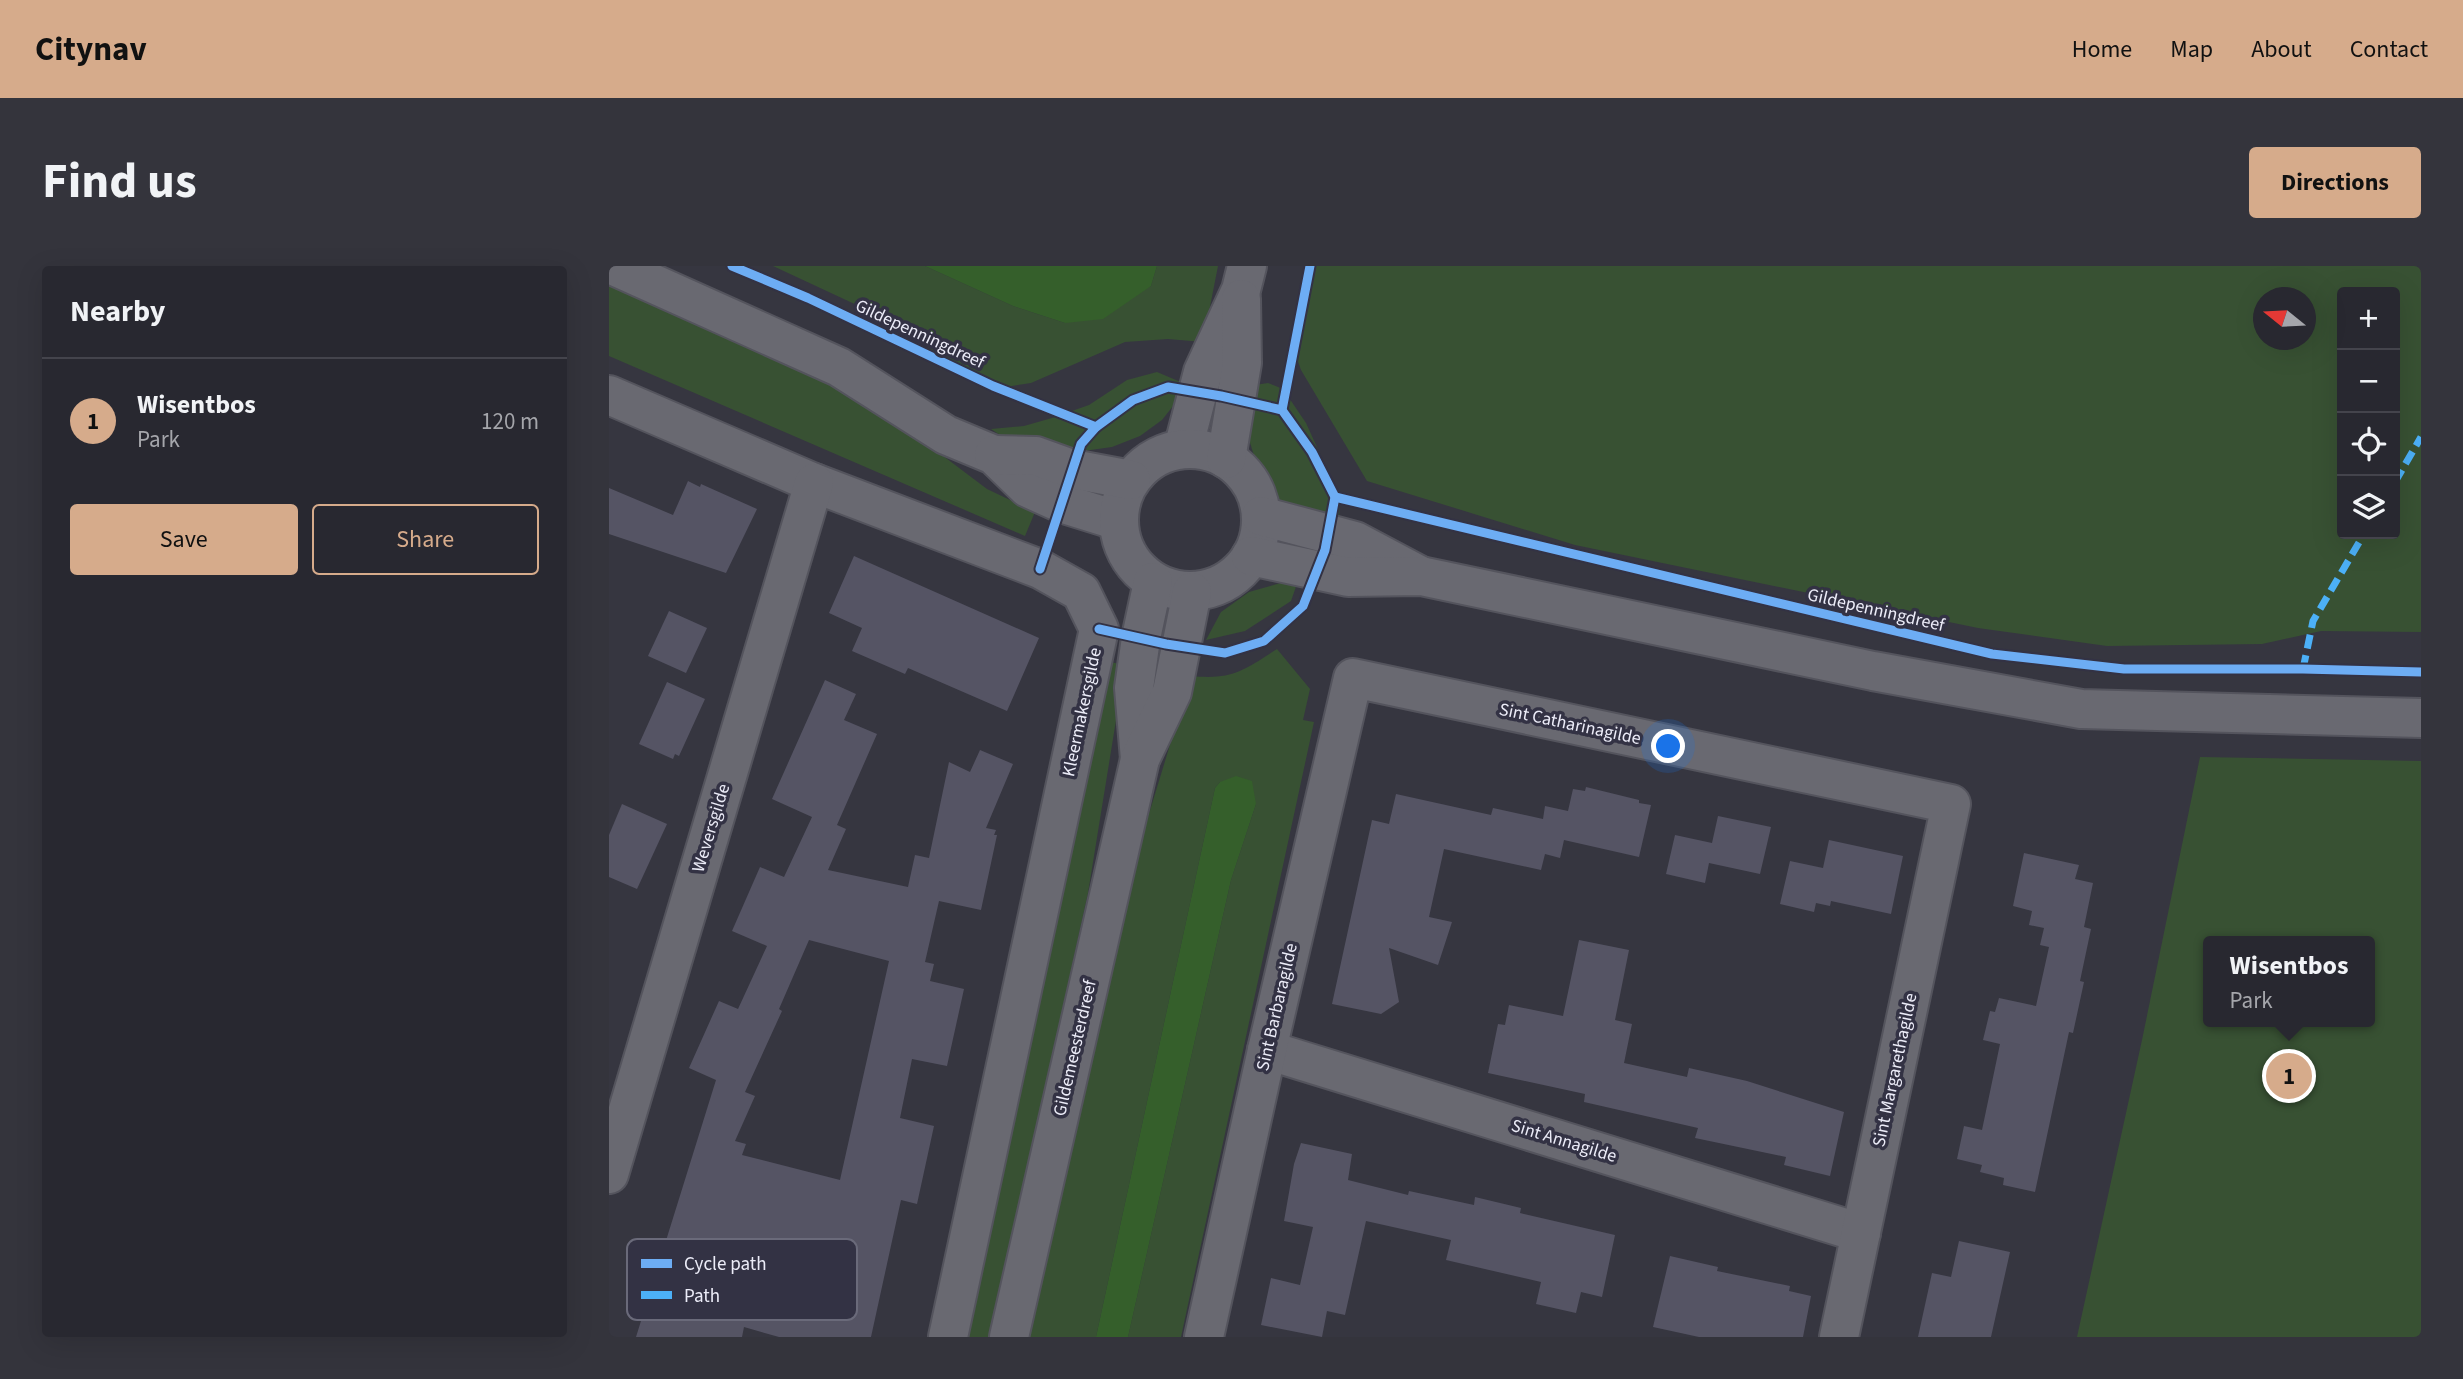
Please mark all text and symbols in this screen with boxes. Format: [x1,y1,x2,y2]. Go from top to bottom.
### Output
text: Citynav [35,26,147,73]
text: Home [2072,32,2132,67]
text: Map [2170,32,2213,67]
text: About [2251,32,2312,67]
text: Contact [2350,32,2428,67]
text: Find us [42,147,197,217]
button: Directions [2249,147,2421,218]
north arrow [2253,287,2316,350]
map controls [2337,287,2400,539]
button: + [2337,287,2400,350]
text: Nearby [70,290,165,333]
street label: Gildepenningdreef [851,293,989,375]
button: − [2337,350,2400,413]
text: Wisentbos [137,386,256,423]
text: 1 [87,405,99,438]
text: 120 m [481,405,539,438]
button: locate [2337,413,2400,476]
text: Park [137,423,180,456]
button: layers [2337,476,2400,539]
button: Save [70,504,298,575]
button: Share [312,504,539,575]
street label: Gildepenningdreef [1805,582,1948,638]
street label: Kleermakersgilde [1056,645,1108,779]
street label: Sint Catharinagilde [1497,697,1643,751]
your location [1651,729,1685,763]
street label: Weversgilde [686,781,736,875]
popup [2203,936,2375,1027]
street label: Sint Barbaragilde [1250,941,1304,1073]
text: Wisentbos [2230,947,2348,984]
street label: Gildemeesterdreef [1047,977,1103,1119]
text: Park [2230,984,2273,1017]
street label: Sint Margarethagilde [1867,991,1924,1149]
pin: 1 [2266,1050,2312,1102]
street label: Sint Annagilde [1508,1113,1620,1169]
legend [627,1239,857,1320]
text: Cycle path [684,1251,766,1278]
text: Path [684,1283,720,1310]

